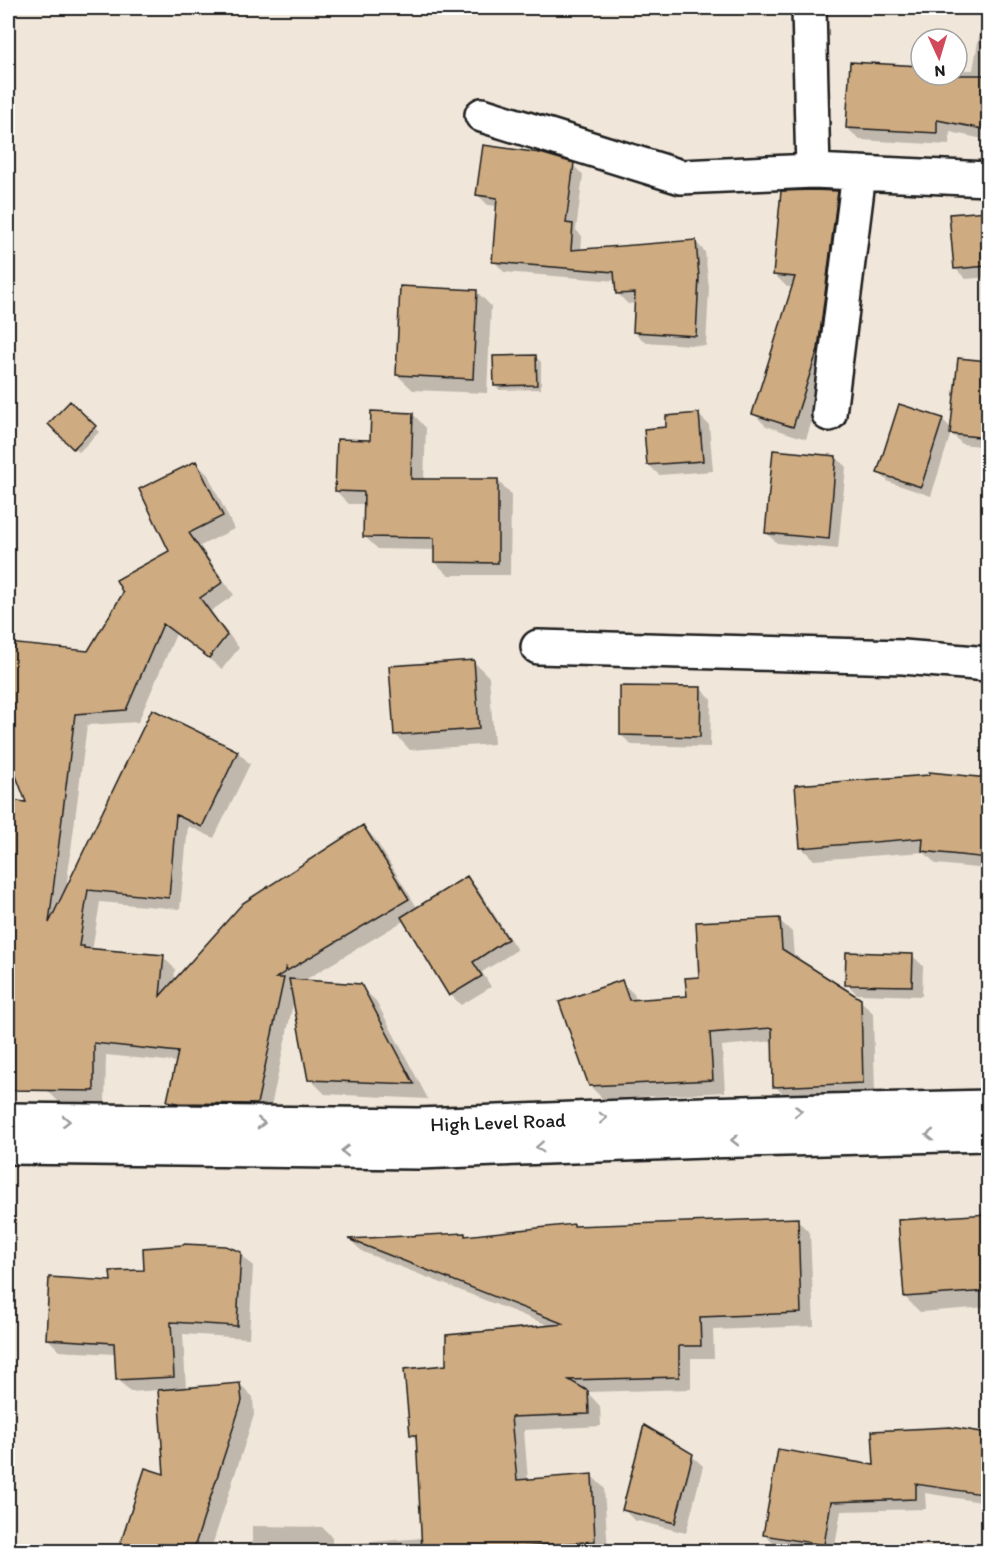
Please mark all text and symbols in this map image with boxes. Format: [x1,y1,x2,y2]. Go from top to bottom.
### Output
north arrow [909,27,969,87]
text: N [934,62,946,81]
one-way arrow [793,1105,802,1118]
street label: High Level Road [430,1108,567,1136]
one-way arrow [598,1111,607,1124]
one-way arrow [61,1115,70,1127]
one-way arrow [256,1117,265,1129]
one-way arrow [926,1129,935,1141]
one-way arrow [731,1134,740,1146]
one-way arrow [536,1141,545,1153]
one-way arrow [341,1145,350,1157]

